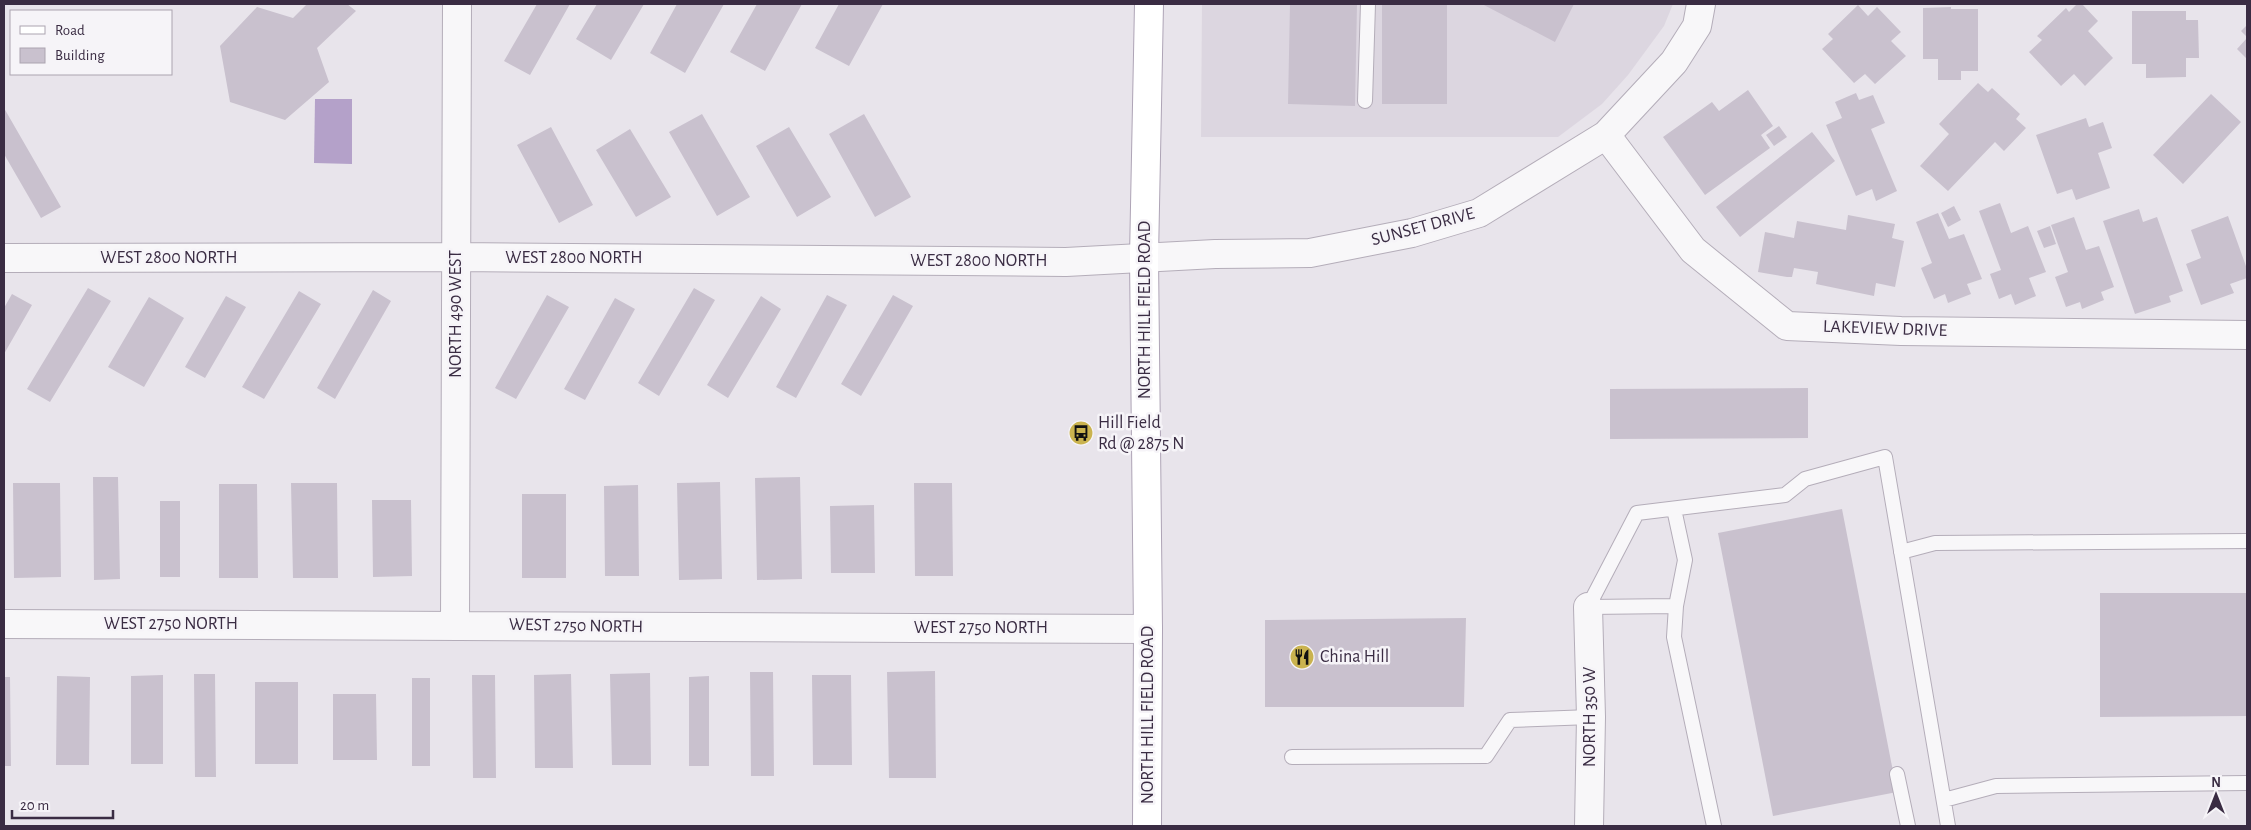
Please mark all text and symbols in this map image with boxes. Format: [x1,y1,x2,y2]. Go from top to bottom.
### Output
legend [10,10,172,75]
text: Road [55,23,85,38]
text: Building [55,48,105,63]
street label: SUNSET DRIVE [1369,205,1477,249]
street label: NORTH HILL FIELD ROAD [1136,221,1154,399]
street label: WEST 2800 NORTH [100,249,238,267]
street label: WEST 2800 NORTH [505,249,643,267]
street label: NORTH 490 WEST [447,250,465,378]
street label: WEST 2800 NORTH [910,252,1048,270]
street label: LAKEVIEW DRIVE [1823,318,1948,340]
place label: Hill Field Rd @ 2875 N [1098,414,1184,453]
bus stop icon: Hill Field Rd @ 2875 N [1068,420,1094,446]
street label: WEST 2750 NORTH [104,615,238,633]
street label: WEST 2750 NORTH [509,616,643,636]
street label: WEST 2750 NORTH [914,619,1048,637]
street label: NORTH HILL FIELD ROAD [1139,626,1157,804]
restaurant icon: China Hill [1289,644,1315,670]
place label: China Hill [1320,648,1389,666]
street label: NORTH 350 W [1581,667,1599,767]
north arrow [2191,770,2241,820]
text: N [2211,776,2221,790]
scale bar [12,788,114,820]
text: 20 m [20,798,49,813]

